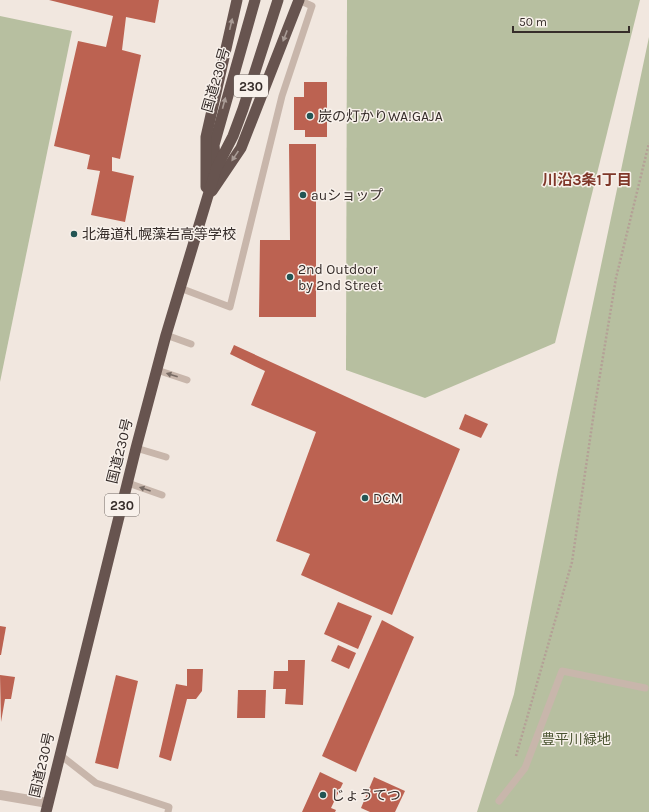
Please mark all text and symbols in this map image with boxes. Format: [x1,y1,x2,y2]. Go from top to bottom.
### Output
scale bar [513,8,629,34]
text: 50 m [519,15,547,29]
one-way arrow [229,18,235,30]
one-way arrow [281,31,287,43]
street label: 国道230号 [199,46,233,114]
road number: 230 [234,75,268,97]
one-way arrow [221,97,227,109]
place label: 炭の灯かりWA!GAJA [318,108,443,125]
marker: 炭の灯かりWA!GAJA [305,111,315,121]
one-way arrow [232,151,239,162]
district label: 川沿3条1丁目 [542,171,632,189]
place label: auショップ [311,187,383,204]
marker: auショップ [298,190,308,200]
place label: 北海道札幌藻岩高等学校 [82,226,236,243]
marker: 北海道札幌藻岩高等学校 [69,229,79,239]
place label: 2nd Outdoor by 2nd Street [298,261,383,294]
marker: 2nd Outdoor by 2nd Street [285,272,295,282]
one-way arrow [165,372,177,378]
street label: 国道230号 [104,417,136,485]
one-way arrow [138,485,150,491]
place label: DCM [373,490,403,507]
marker: DCM [360,493,370,503]
road number: 230 [105,494,139,516]
street label: 国道230号 [26,731,58,799]
park label: 豊平川緑地 [541,731,611,748]
place label: じょうてつ [331,787,401,804]
marker: じょうてつ [318,790,328,800]

